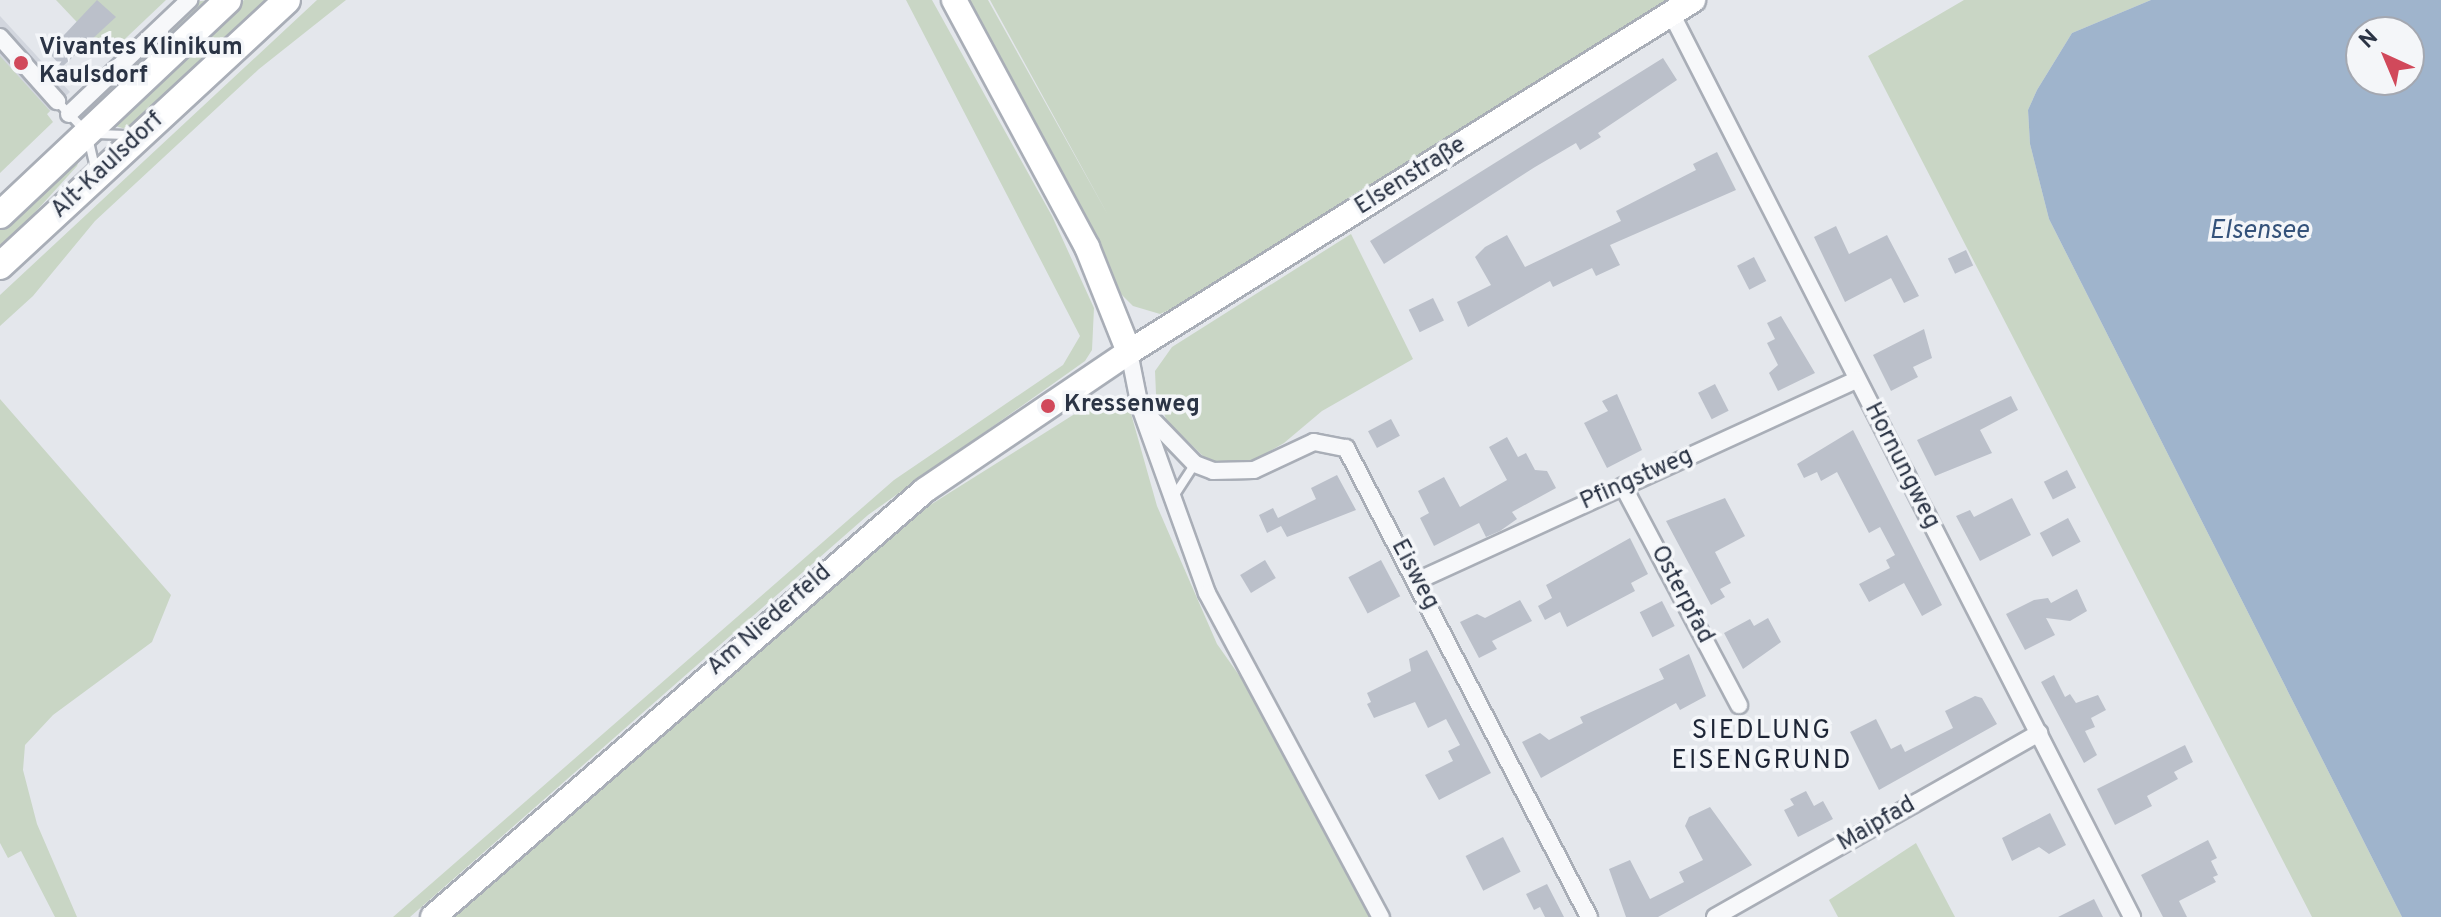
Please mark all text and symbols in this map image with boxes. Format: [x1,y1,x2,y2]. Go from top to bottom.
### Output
north arrow [2345,16,2425,96]
text: N [2354,25,2384,55]
place label: Vivantes Klinikum Kaulsdorf [39,35,243,91]
marker: Vivantes Klinikum Kaulsdorf [10,52,32,74]
street label: Alt-Kaulsdorf [46,107,170,225]
street label: Elsenstraße [1350,132,1472,222]
water label: Elsensee [2209,216,2309,248]
place label: Kressenweg [1064,392,1200,420]
marker: Kressenweg [1039,397,1057,415]
street label: Hornungweg [1857,398,1945,534]
street label: Pfingstweg [1576,442,1698,518]
street label: Eisweg [1384,535,1444,615]
street label: Osterpfad [1643,541,1719,649]
street label: Am Niederfeld [702,559,838,683]
district label: SIEDLUNG EISENGRUND [1671,716,1853,778]
street label: Maipfad [1833,791,1921,859]

